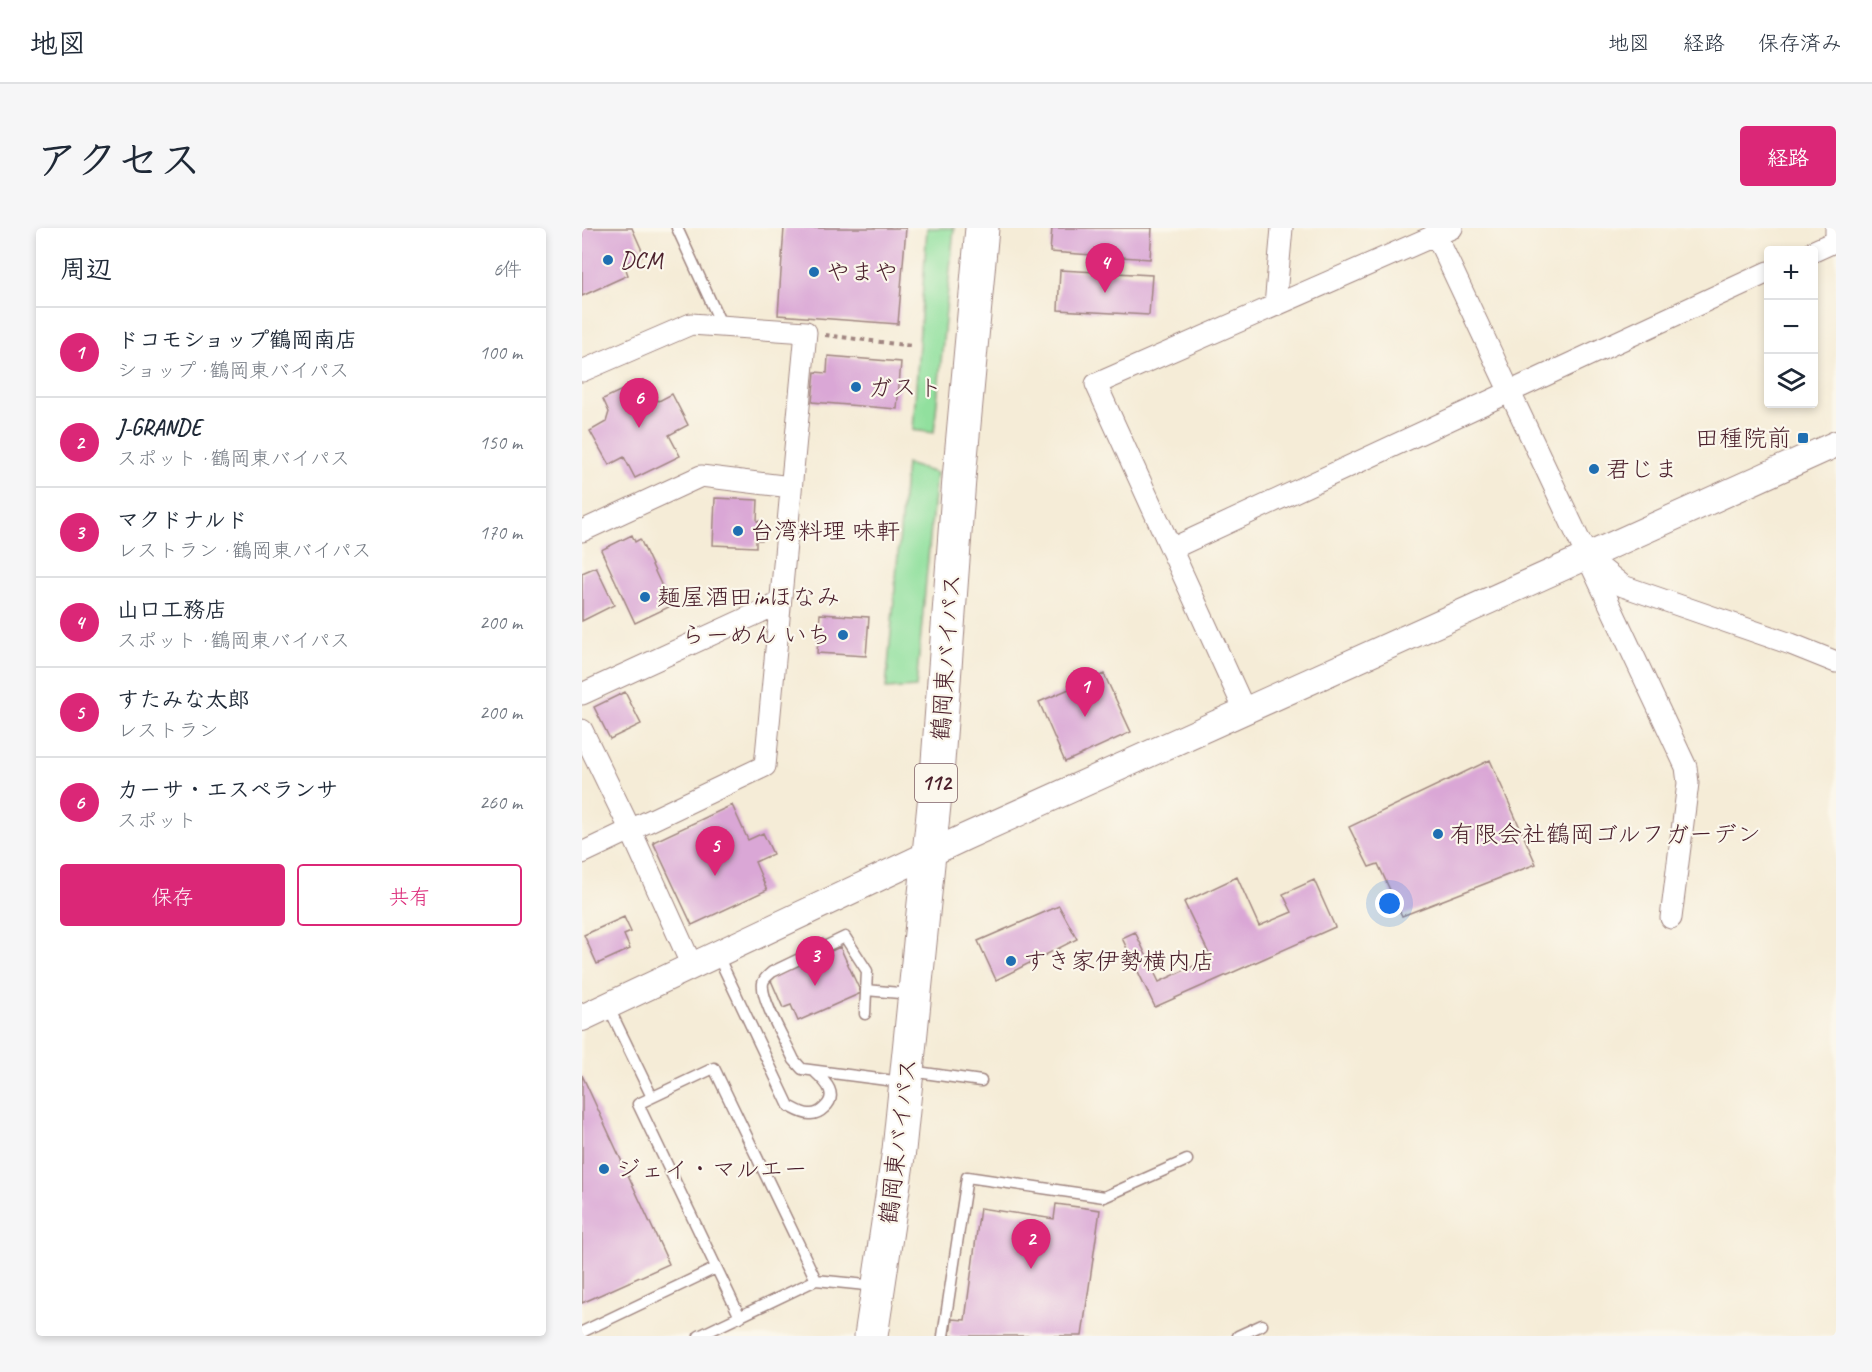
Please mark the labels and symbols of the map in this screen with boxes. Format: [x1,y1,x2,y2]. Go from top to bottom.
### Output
pin: 4 [1086,244,1124,293]
place label: DCM [620,245,664,275]
marker: DCM [601,253,615,267]
place label: やまや [826,257,898,287]
marker: やまや [807,265,821,279]
place label: ガスト [868,372,942,402]
pin: 6 [620,378,658,428]
marker: ガスト [849,380,863,394]
place label: 田種院前 [1695,423,1791,453]
marker: 田種院前 [1796,431,1810,445]
place label: 君じま [1606,454,1678,484]
marker: 君じま [1587,462,1601,476]
place label: 台湾料理 味軒 [750,516,900,546]
marker: 台湾料理 味軒 [731,524,745,538]
street label: 鶴岡東バイパス [925,572,967,742]
place label: 麺屋酒田inほなみ [657,582,840,612]
marker: 麺屋酒田inほなみ [638,590,652,604]
place label: らーめん いち [681,620,831,650]
marker: らーめん いち [836,628,850,642]
pin: 1 [1066,668,1104,717]
road number: 112 [915,764,957,802]
place label: 有限会社鶴岡ゴルフガーデン [1450,819,1761,849]
pin: 5 [696,826,734,876]
marker: 有限会社鶴岡ゴルフガーデン [1431,827,1445,841]
your location [1375,889,1404,918]
pin: 3 [796,936,834,986]
place label: すき家伊勢横内店 [1023,946,1215,976]
marker: すき家伊勢横内店 [1004,954,1018,968]
street label: 鶴岡東バイパス [873,1056,923,1226]
place label: ジェイ・マルエー [616,1154,808,1184]
marker: ジェイ・マルエー [597,1162,611,1176]
pin: 2 [1012,1220,1050,1269]

